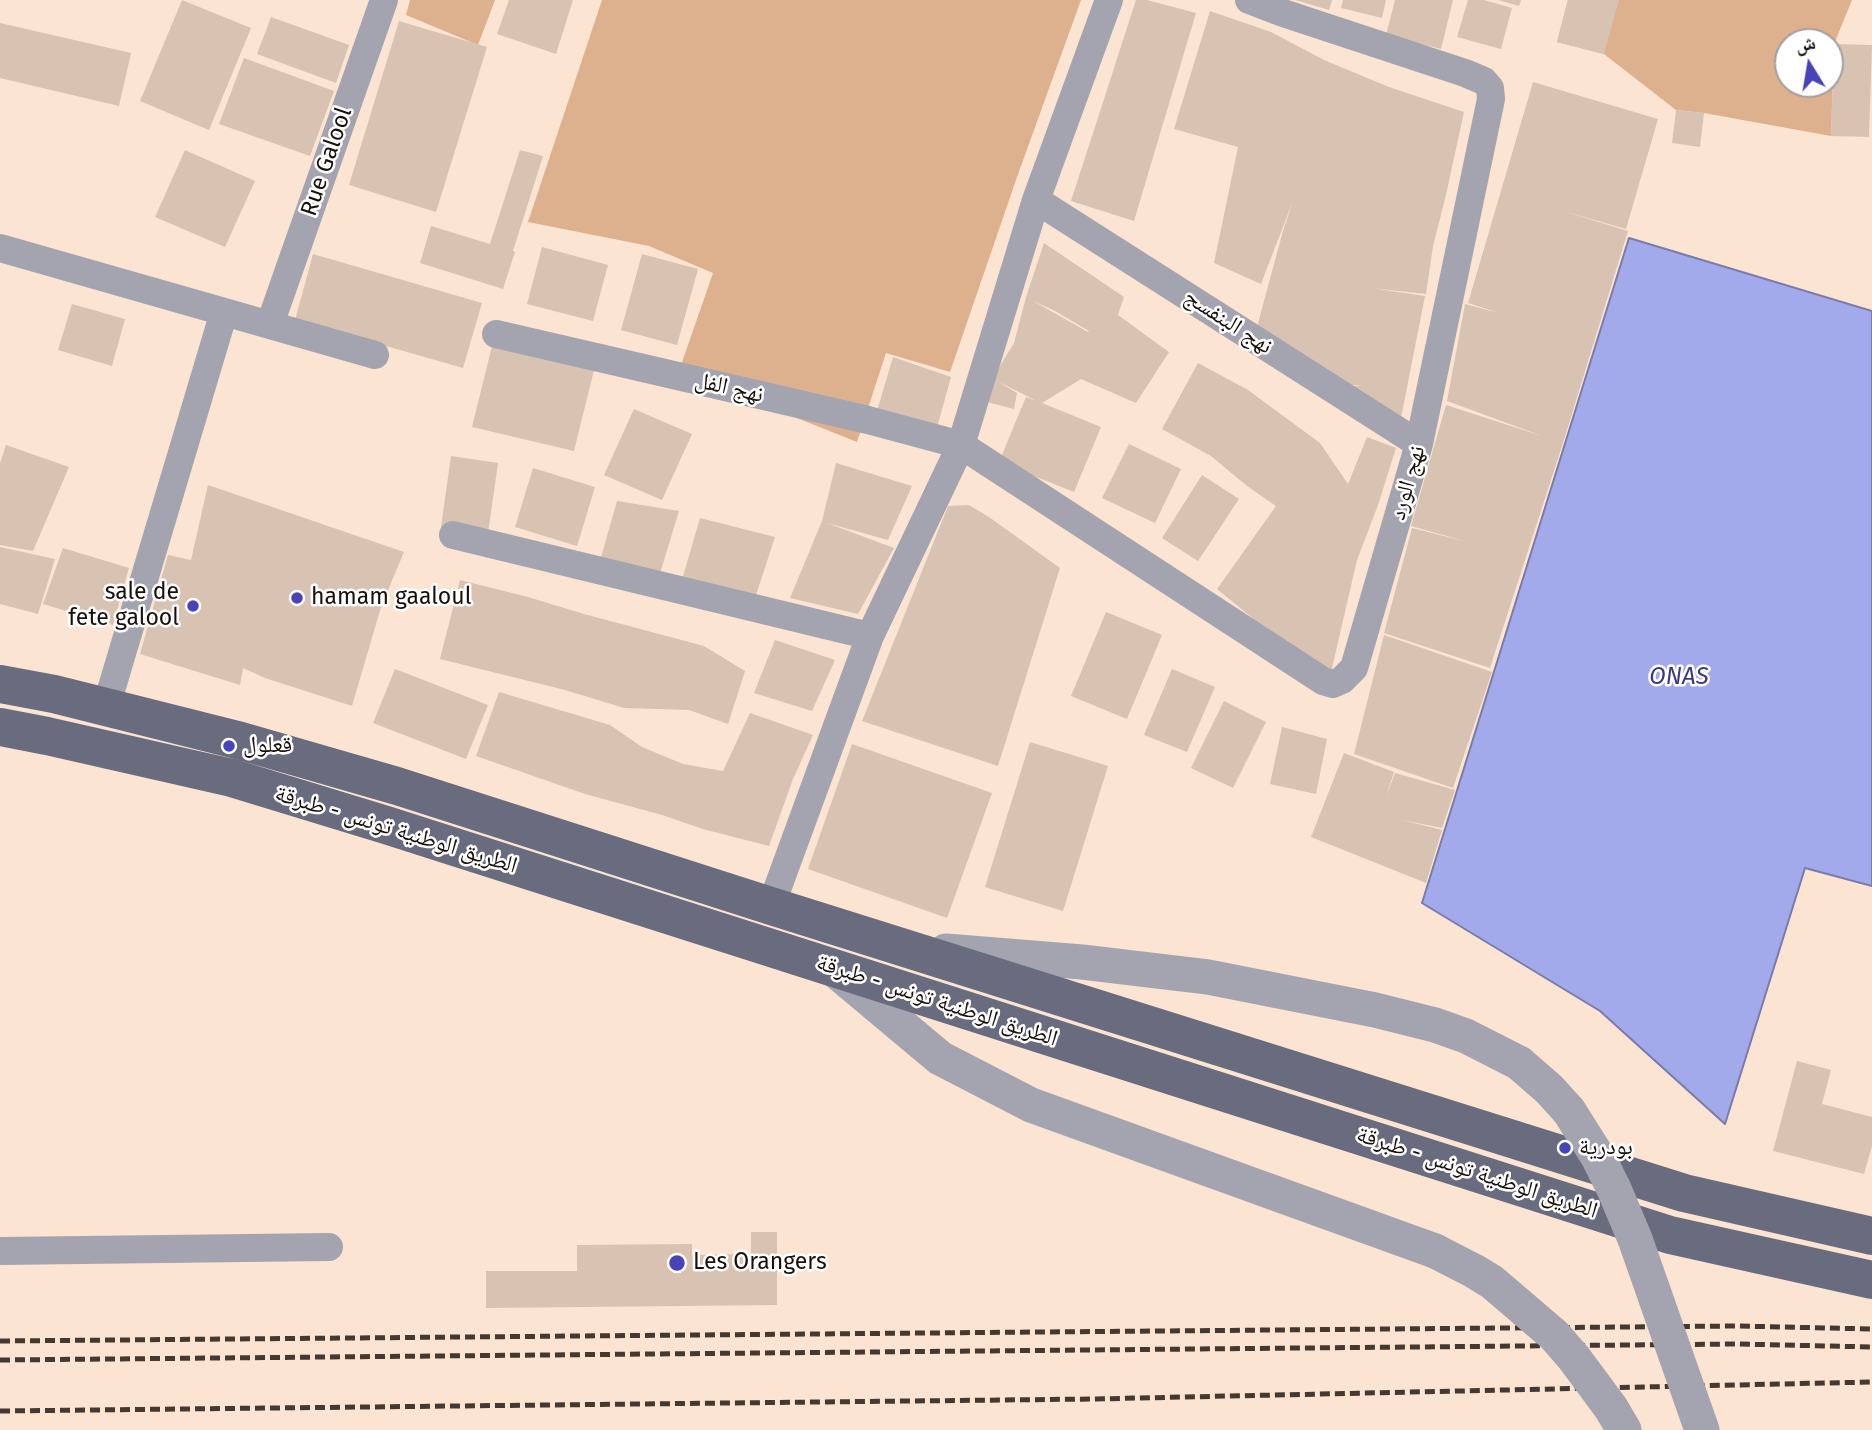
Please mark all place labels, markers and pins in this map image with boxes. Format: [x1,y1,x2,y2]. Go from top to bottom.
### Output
place label: sale de fete galool [68,579,179,633]
place label: hamam gaaloul [311,584,471,612]
marker: hamam gaaloul [289,590,305,606]
marker: sale de fete galool [185,598,201,614]
place label: قعلول [243,732,292,760]
marker: قعلول [221,738,237,754]
place label: بودرية [1579,1134,1633,1162]
marker: بودرية [1557,1140,1573,1156]
place label: Les Orangers [693,1249,827,1277]
marker: Les Orangers [667,1253,687,1273]

